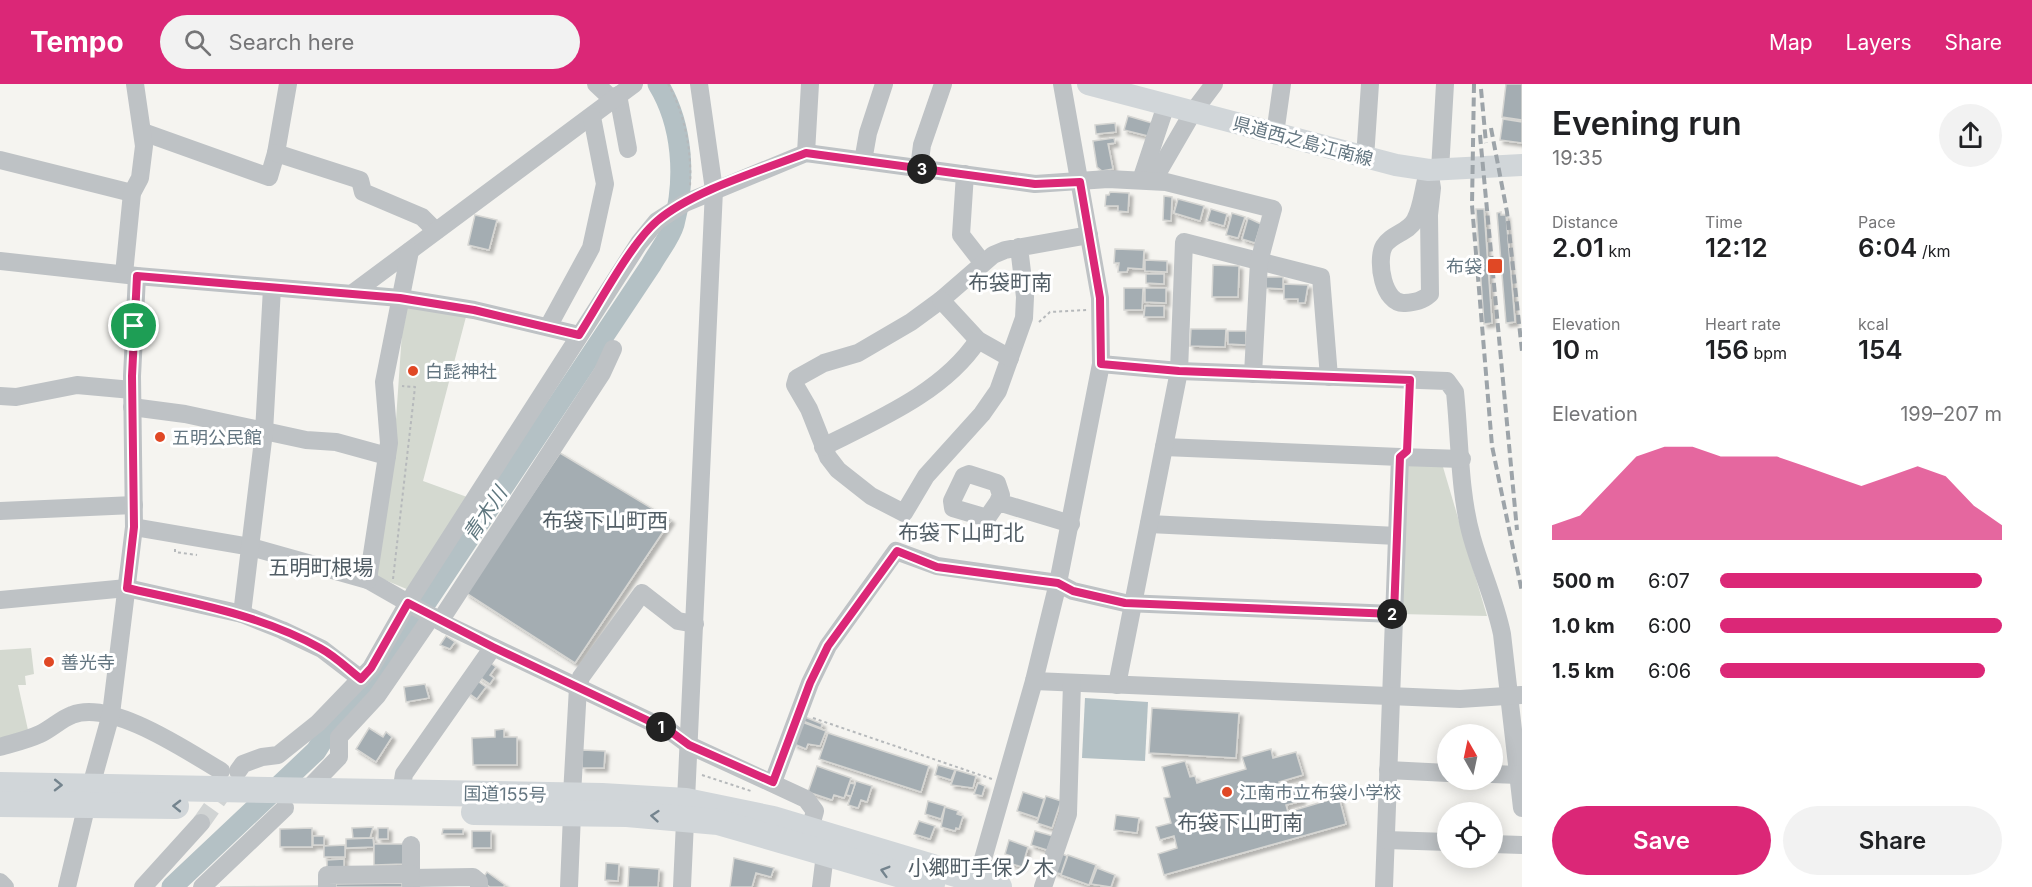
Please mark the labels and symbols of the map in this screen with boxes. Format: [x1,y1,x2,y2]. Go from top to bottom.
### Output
street label: 県道西之島江南線 [1231,112,1375,170]
pin: 3 [907,154,937,184]
place label: 布袋 [1446,256,1482,277]
marker: 布袋 [1486,257,1504,275]
district label: 布袋町南 [968,270,1052,295]
pin [108,300,159,351]
place label: 白髭神社 [425,361,497,382]
marker: 白髭神社 [406,364,420,378]
place label: 五明公民館 [172,427,262,448]
marker: 五明公民館 [153,430,167,444]
water label: 青木川 [458,481,513,546]
district label: 布袋下山町西 [542,508,668,533]
district label: 布袋下山町北 [898,520,1024,545]
district label: 五明町根場 [269,555,374,580]
pin: 2 [1377,599,1407,629]
place label: 善光寺 [61,652,115,673]
marker: 善光寺 [42,655,56,669]
pin: 1 [646,712,676,742]
north arrow [1437,724,1503,790]
one-way arrow [54,779,63,792]
place label: 江南市立布袋小学校 [1239,782,1401,803]
street label: 国道155号 [463,783,547,805]
marker: 江南市立布袋小学校 [1220,785,1234,799]
one-way arrow [172,800,181,812]
one-way arrow [650,810,659,823]
district label: 布袋下山町南 [1177,810,1303,835]
district label: 小郷町手保ノ木 [908,855,1055,880]
one-way arrow [880,866,890,878]

